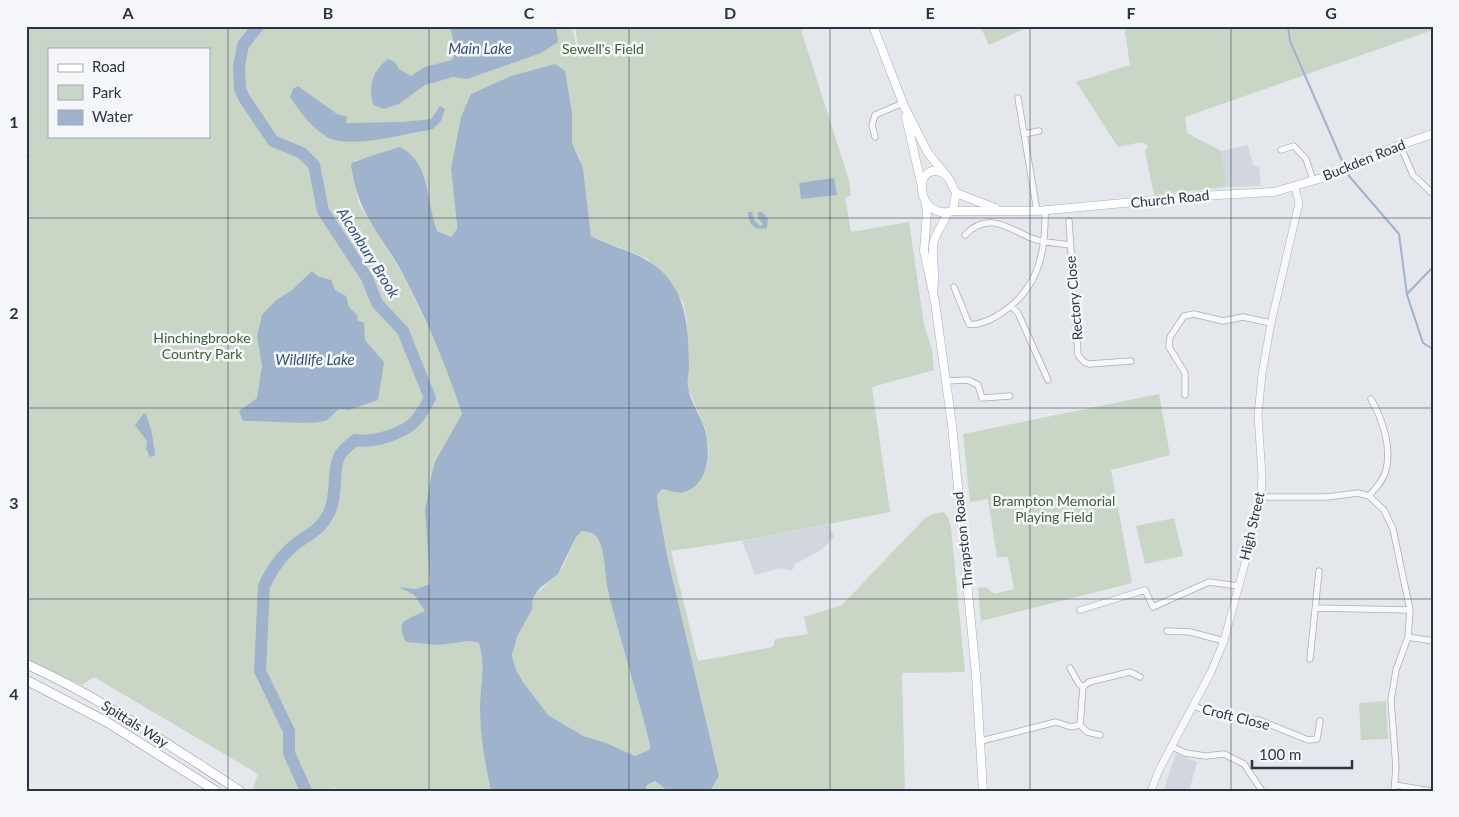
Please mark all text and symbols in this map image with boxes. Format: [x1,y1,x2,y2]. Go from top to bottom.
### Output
text: A [121,3,134,22]
text: B [323,3,333,22]
text: C [524,3,535,22]
text: D [724,3,736,22]
text: E [925,3,935,22]
text: F [1126,3,1136,22]
text: G [1325,3,1337,22]
water label: Main Lake [448,39,512,57]
park label: Sewell's Field [562,40,644,57]
legend [48,48,210,138]
text: Road [92,57,125,75]
text: Park [92,83,122,101]
text: Water [92,107,133,125]
text: 1 [9,112,19,131]
street label: Buckden Road [1320,135,1408,184]
street label: Church Road [1130,186,1210,211]
water label: Alconbury Brook [333,203,404,302]
street label: Rectory Close [1061,255,1086,341]
text: 2 [9,303,19,322]
park label: Hinchingbrooke Country Park [153,329,251,362]
water label: Wildlife Lake [275,350,355,368]
street label: High Street [1235,490,1268,562]
street label: Thrapston Road [949,491,976,589]
park label: Brampton Memorial Playing Field [993,492,1115,525]
text: 3 [9,493,19,512]
text: 4 [9,684,19,703]
street label: Spittals Way [99,696,173,751]
street label: Croft Close [1201,700,1272,733]
scale bar [1252,737,1352,769]
text: 100 m [1259,745,1301,763]

